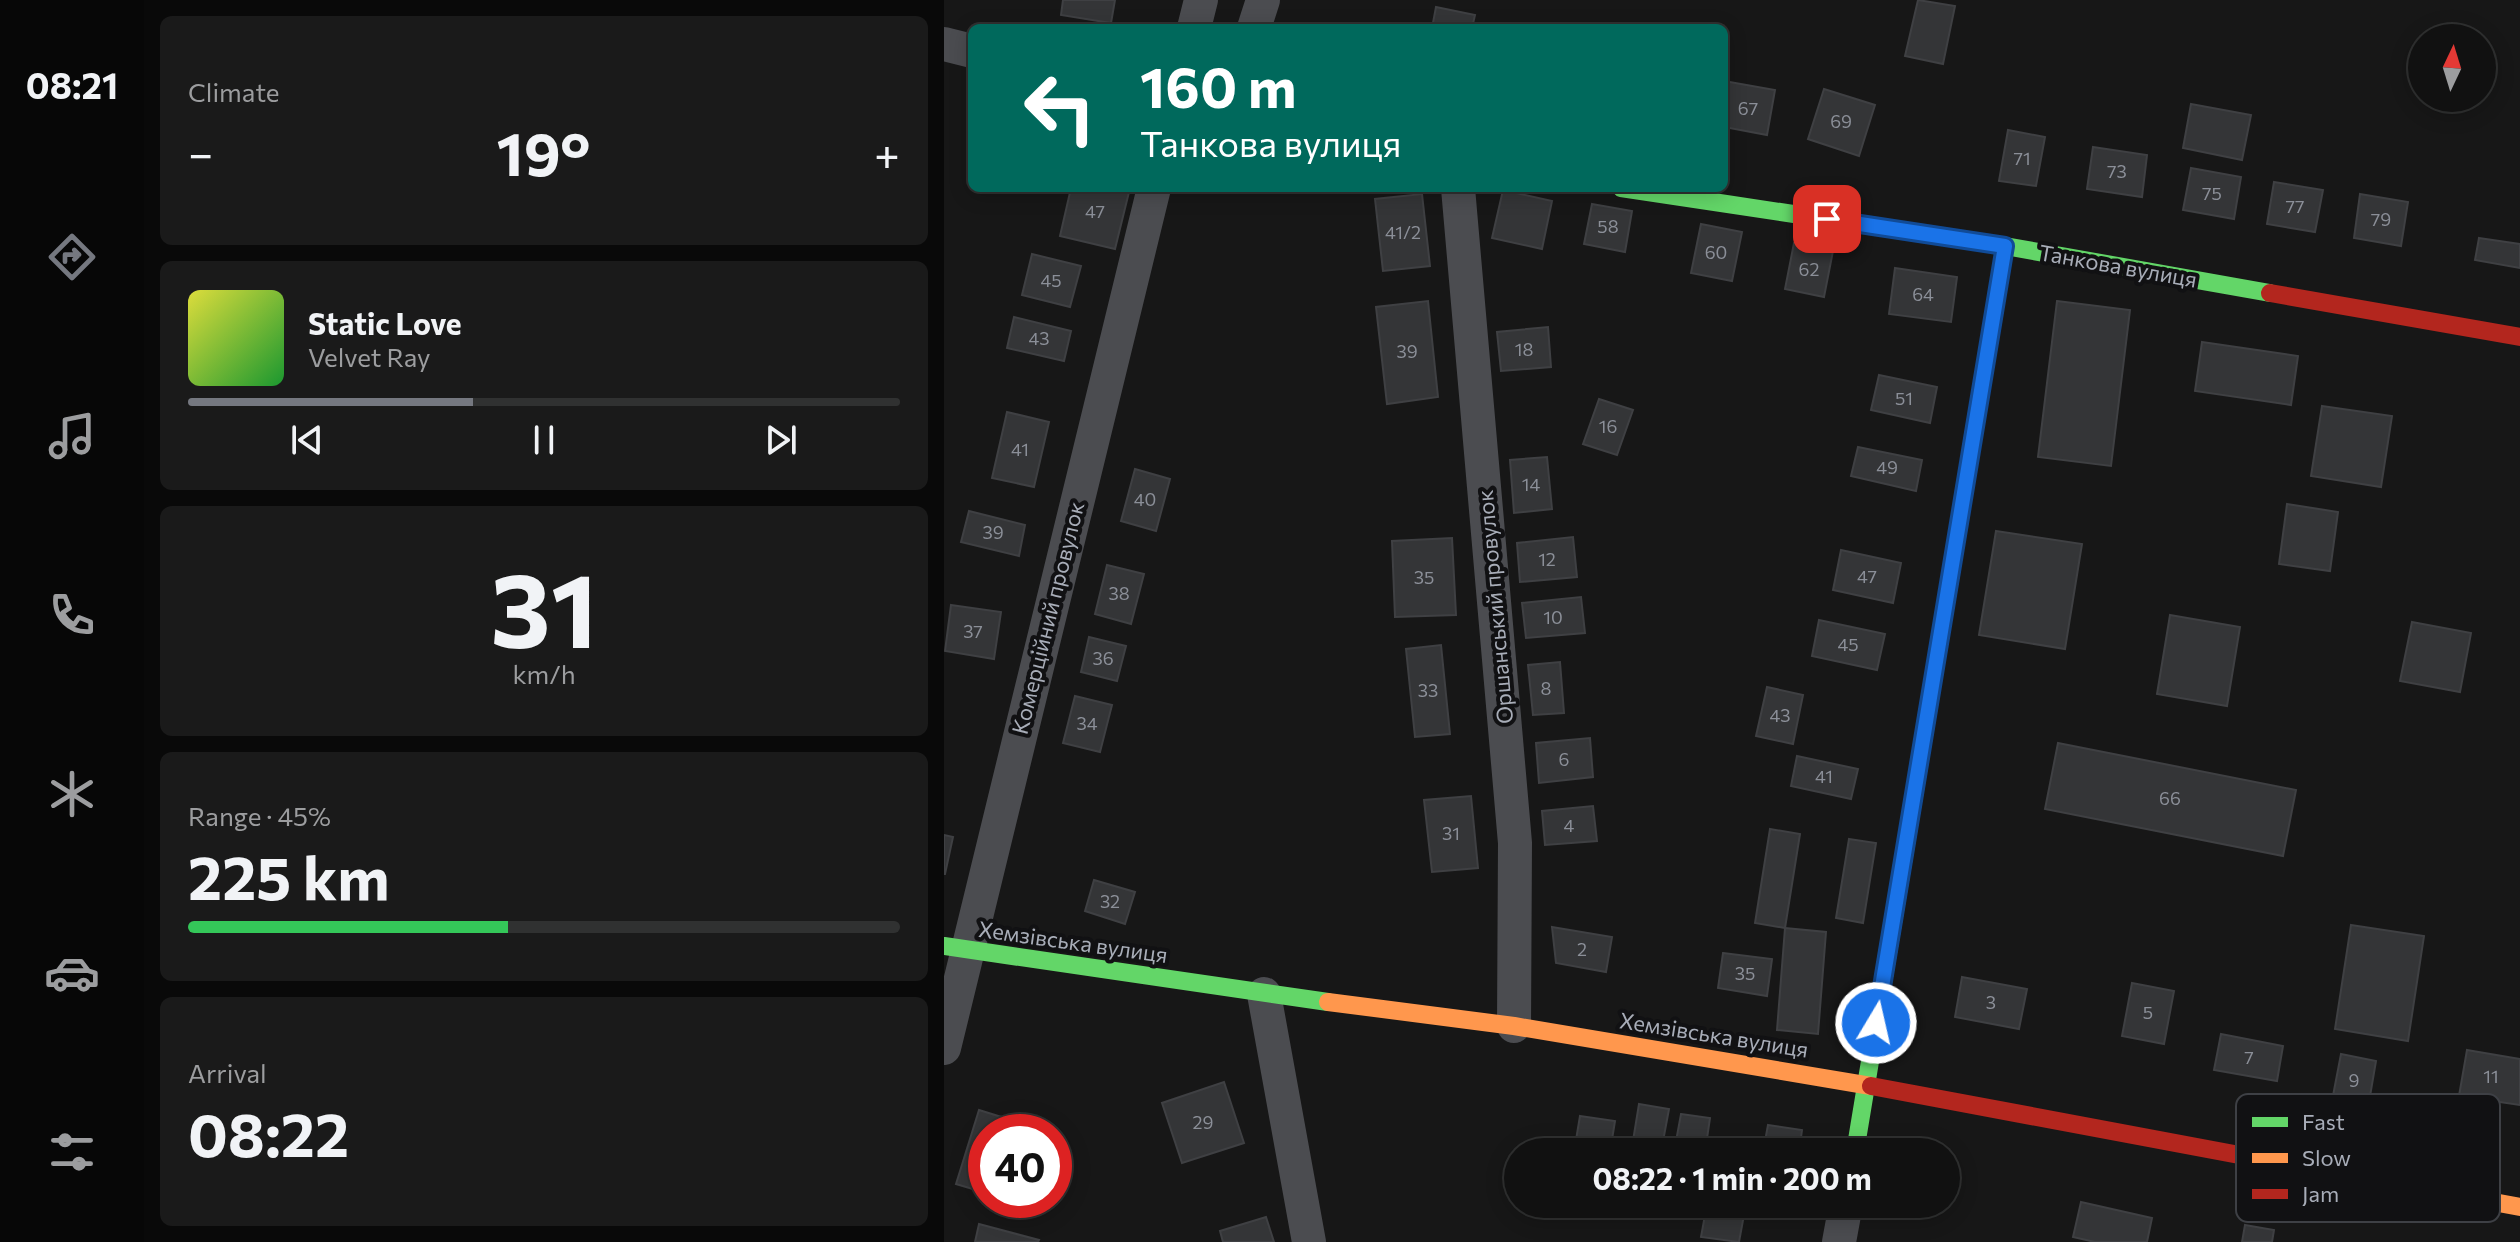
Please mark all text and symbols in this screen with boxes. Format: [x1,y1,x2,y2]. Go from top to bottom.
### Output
north arrow [2408,24,2496,112]
map controls [2408,24,2496,112]
text: 160 m [1140,51,1297,120]
icon: left [1008,56,1112,160]
text: 08:21 [26,62,118,106]
text: Climate [188,76,280,107]
house number: 67 [1738,97,1758,119]
house number: 69 [1830,110,1852,132]
text: 19° [496,115,591,188]
text: Танкова вулиця [1140,120,1401,164]
text: − [188,125,213,179]
text: + [874,125,900,179]
house number: 71 [2013,147,2031,169]
house number: 73 [2107,160,2127,182]
house number: 75 [2202,182,2222,204]
pin [1793,185,1861,253]
house number: 77 [2285,195,2305,217]
icon: arrive [1805,197,1849,241]
house number: 47 [1085,200,1105,222]
house number: 79 [2371,208,2391,230]
house number: 58 [1597,215,1619,237]
house number: 41/2 [1385,221,1421,243]
icon: directions [44,229,100,285]
street label: Танкова вулиця [2037,238,2199,293]
house number: 60 [1705,241,1727,263]
house number: 62 [1799,258,1819,280]
house number: 45 [1040,269,1062,291]
house number: 64 [1912,283,1934,305]
text: Static Love [308,304,462,341]
house number: 43 [1028,327,1050,349]
house number: 18 [1515,338,1533,360]
house number: 39 [1396,340,1418,362]
text: Velvet Ray [308,341,431,372]
house number: 51 [1895,387,1913,409]
icon: music [44,408,100,464]
house number: 16 [1599,415,1617,437]
icon: previous [285,418,329,462]
icon: pause [522,418,566,462]
icon: next [759,418,803,462]
house number: 41 [1011,438,1029,460]
house number: 49 [1876,456,1898,478]
house number: 14 [1522,473,1540,495]
house number: 40 [1134,488,1156,510]
street label: Оршанський провулок [1471,489,1518,725]
street label: Комерційний провулок [1006,499,1090,737]
house number: 39 [982,521,1004,543]
text: 31 [490,542,598,669]
house number: 12 [1538,548,1556,570]
house number: 47 [1857,565,1877,587]
house number: 35 [1414,566,1434,588]
house number: 38 [1108,582,1130,604]
icon: phone [44,587,100,643]
house number: 10 [1543,606,1563,628]
house number: 37 [963,620,983,642]
house number: 45 [1837,633,1859,655]
house number: 36 [1092,647,1114,669]
text: km/h [512,658,576,689]
house number: 8 [1541,677,1552,699]
house number: 33 [1418,679,1438,701]
house number: 43 [1769,704,1791,726]
house number: 34 [1076,712,1098,734]
house number: 6 [1559,748,1569,770]
house number: 41 [1815,765,1833,787]
icon: climate [44,766,100,822]
house number: 66 [2159,787,2181,809]
text: Range · 45% [188,800,331,831]
house number: 4 [1564,814,1575,836]
house number: 31 [1442,822,1460,844]
text: 225 km [188,839,390,912]
house number: 32 [1100,890,1120,912]
street label: Хемзівська вулиця [977,915,1169,968]
house number: 2 [1577,938,1587,960]
icon: car [44,945,100,1001]
house number: 35 [1735,962,1755,984]
position arrow [1834,981,1918,1065]
house number: 3 [1986,991,1996,1013]
house number: 5 [2143,1001,2153,1023]
street label: Хемзівська вулиця [1618,1006,1810,1063]
house number: 7 [2244,1046,2254,1068]
text: Arrival [188,1057,267,1088]
house number: 11 [2483,1065,2499,1087]
house number: 9 [2349,1069,2359,1091]
legend [2236,1094,2500,1222]
text: 08:22 [188,1096,349,1169]
text: Fast [2302,1108,2345,1135]
house number: 29 [1193,1111,1213,1133]
speed limit sign: 40 [968,1114,1072,1218]
icon: filters [44,1124,100,1180]
text: Slow [2302,1144,2351,1171]
text: 08:22 · 1 min · 200 m [1592,1159,1872,1196]
text: Jam [2302,1180,2339,1207]

